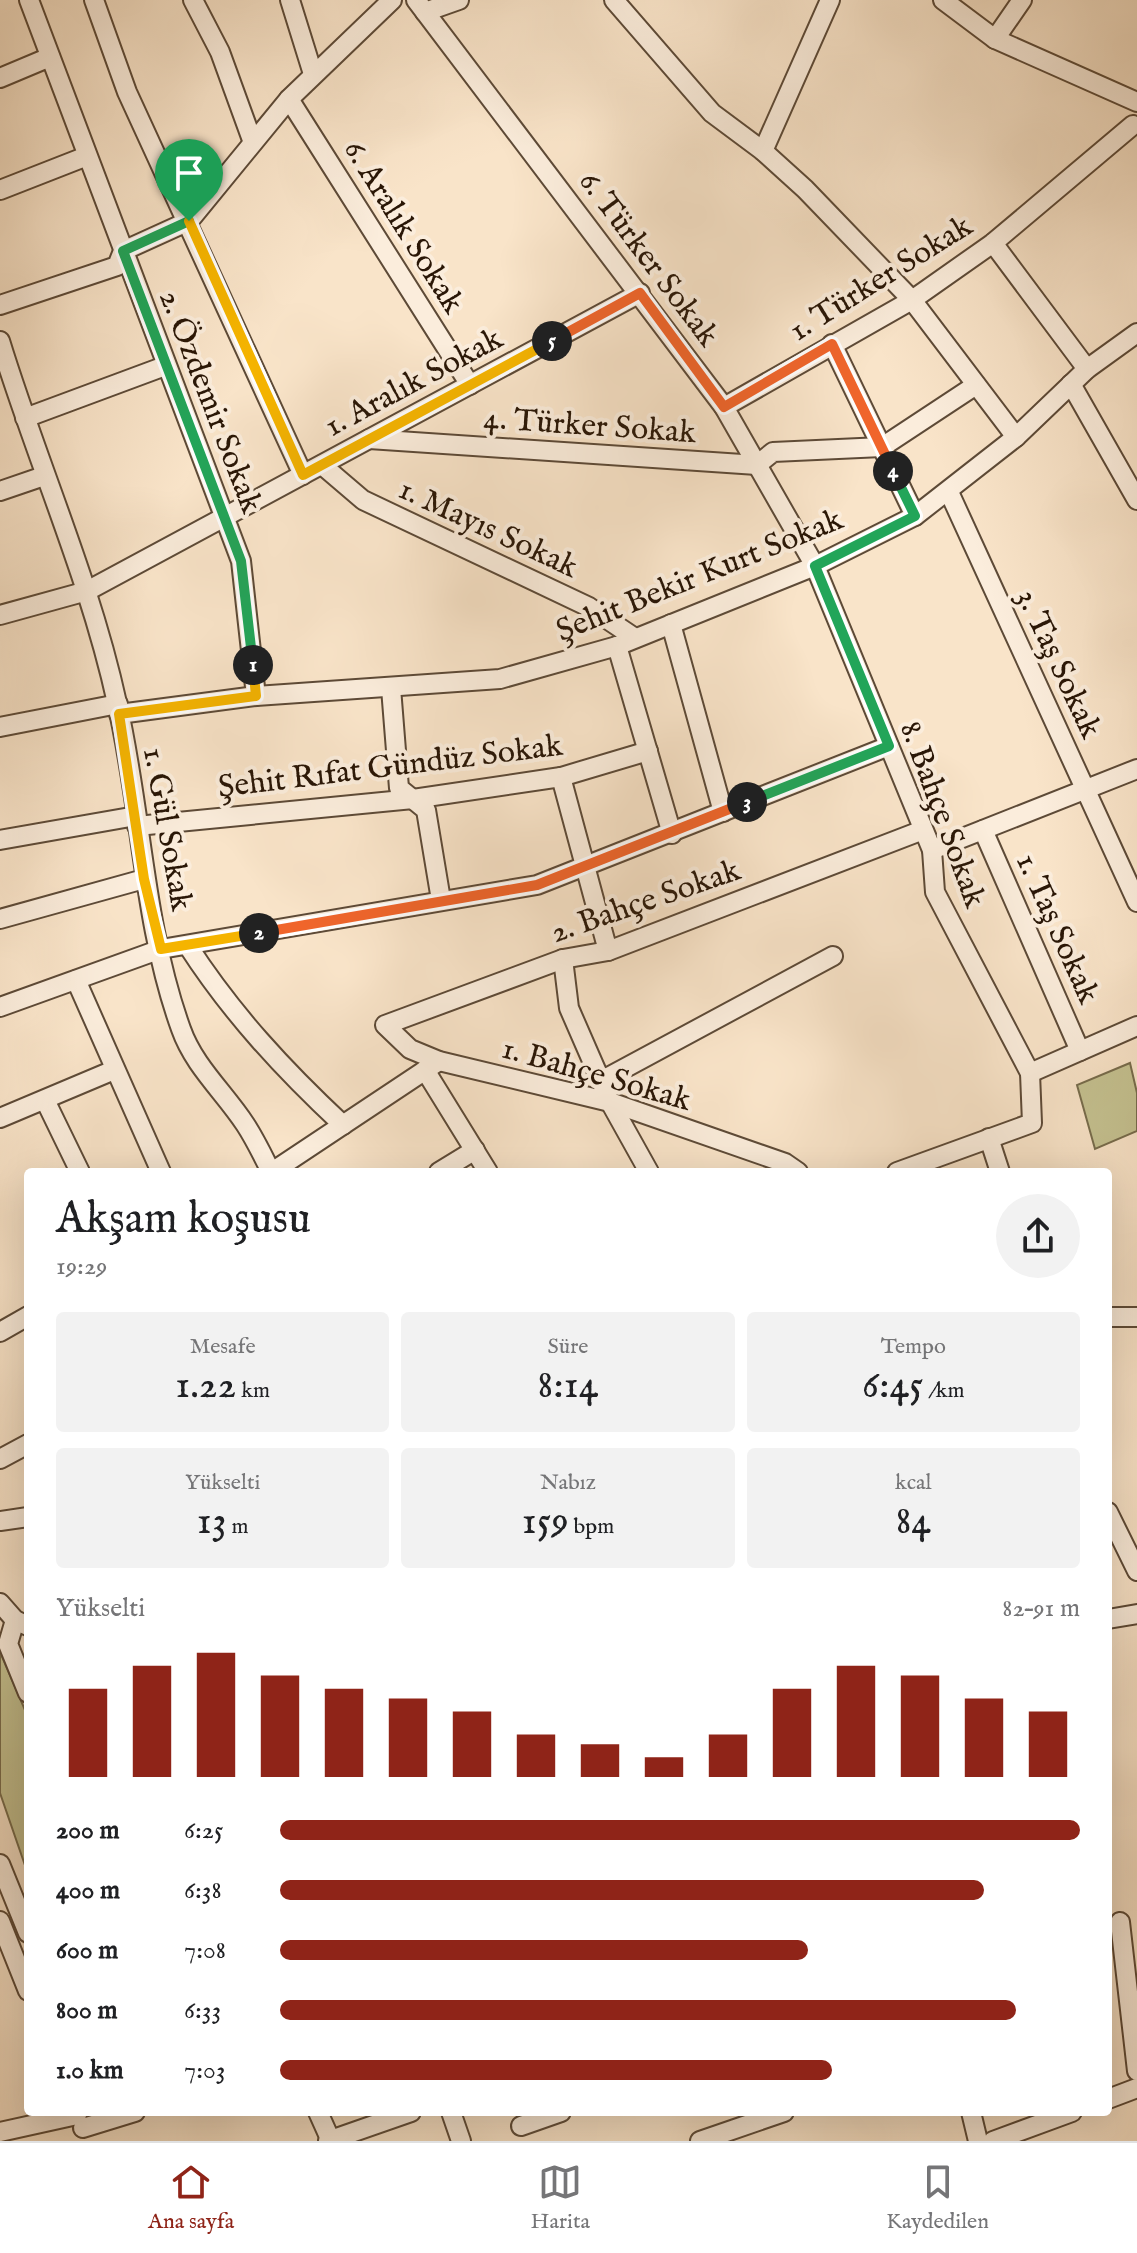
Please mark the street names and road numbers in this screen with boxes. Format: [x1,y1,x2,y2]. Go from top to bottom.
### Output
street label: 6. Aralık Sokak [333,133,473,323]
street label: 6. Türker Sokak [568,163,728,356]
street label: 1. Türker Sokak [782,206,981,352]
street label: 2. Özdemir Sokak [148,285,271,520]
street label: 1. Aralık Sokak [318,319,511,447]
street label: 4. Türker Sokak [482,399,698,454]
street label: 1. Mayıs Sokak [392,470,585,589]
street label: Şehit Bekir Kurt Sokak [550,500,850,653]
street label: 3. Taş Sokak [1005,583,1111,746]
street label: 8. Bahçe Sokak [889,716,995,915]
street label: Şehit Rıfat Gündüz Sokak [216,726,566,809]
street label: 1. Gül Sokak [132,745,201,915]
street label: 1. Taş Sokak [1005,847,1108,1011]
street label: 2. Bahçe Sokak [546,850,747,954]
street label: 1. Bahçe Sokak [497,1029,696,1122]

